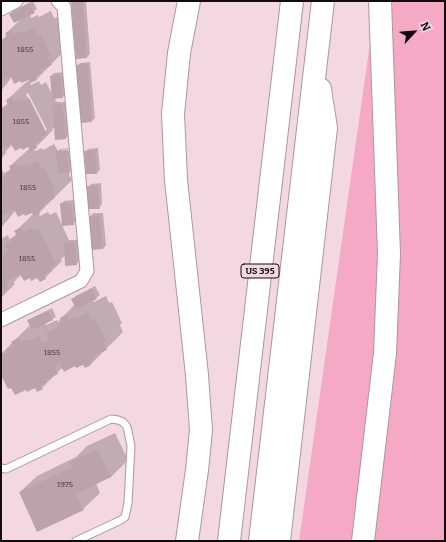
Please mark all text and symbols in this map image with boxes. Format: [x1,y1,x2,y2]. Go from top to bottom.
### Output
north arrow [394,12,434,52]
text: N [418,20,433,33]
house number: 1855 [17,45,33,55]
house number: 1855 [13,117,29,127]
house number: 1855 [20,183,36,193]
house number: 1855 [19,254,35,264]
road number: US 395 [241,264,279,278]
house number: 1855 [44,348,60,358]
house number: 1975 [57,480,73,490]

